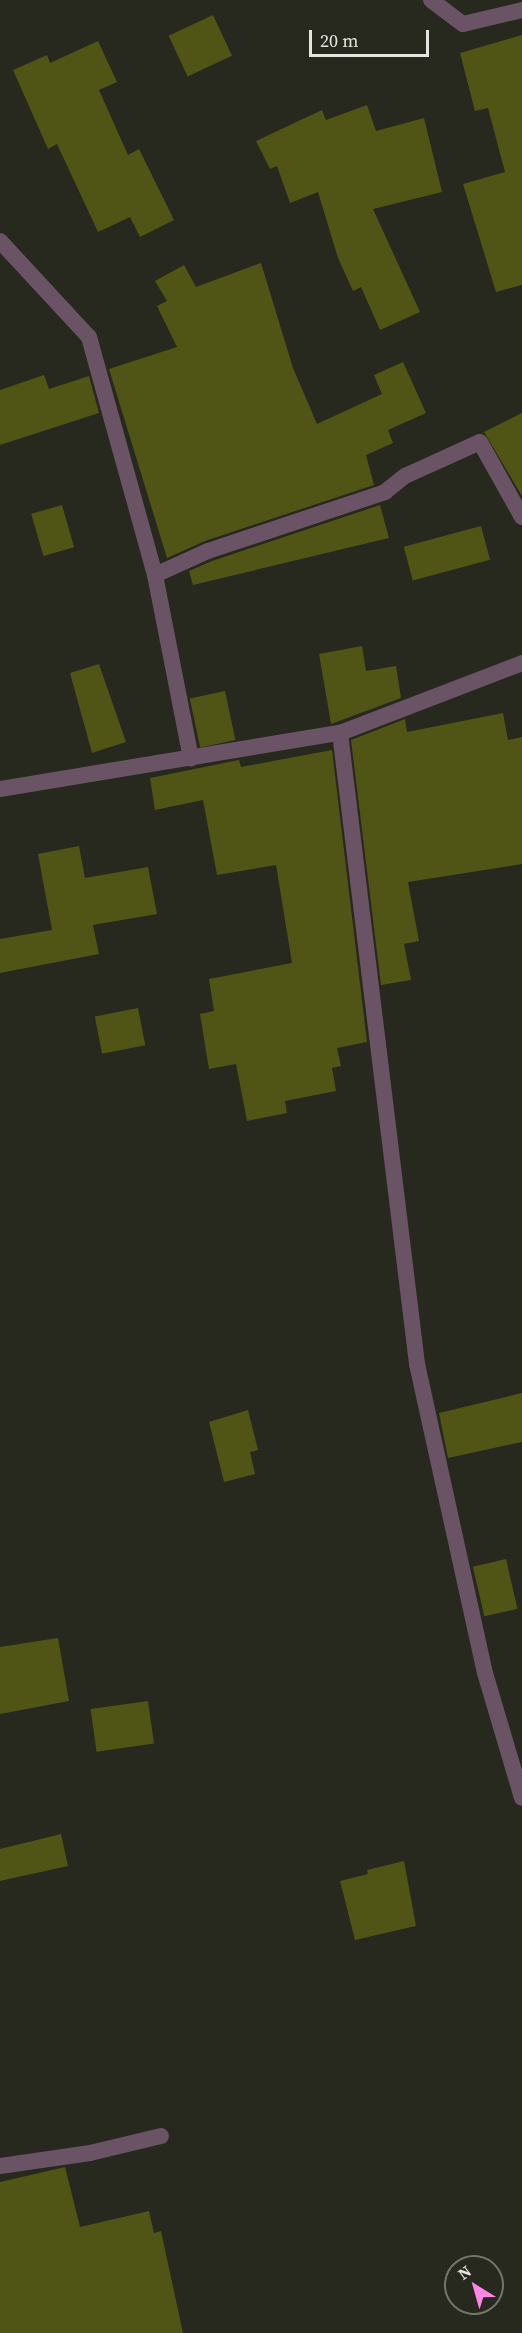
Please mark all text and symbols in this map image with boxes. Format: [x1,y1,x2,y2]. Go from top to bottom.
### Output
scale bar [312,18,432,56]
text: 20 m [320,28,358,53]
north arrow [444,2255,504,2315]
text: N [453,2260,476,2285]

